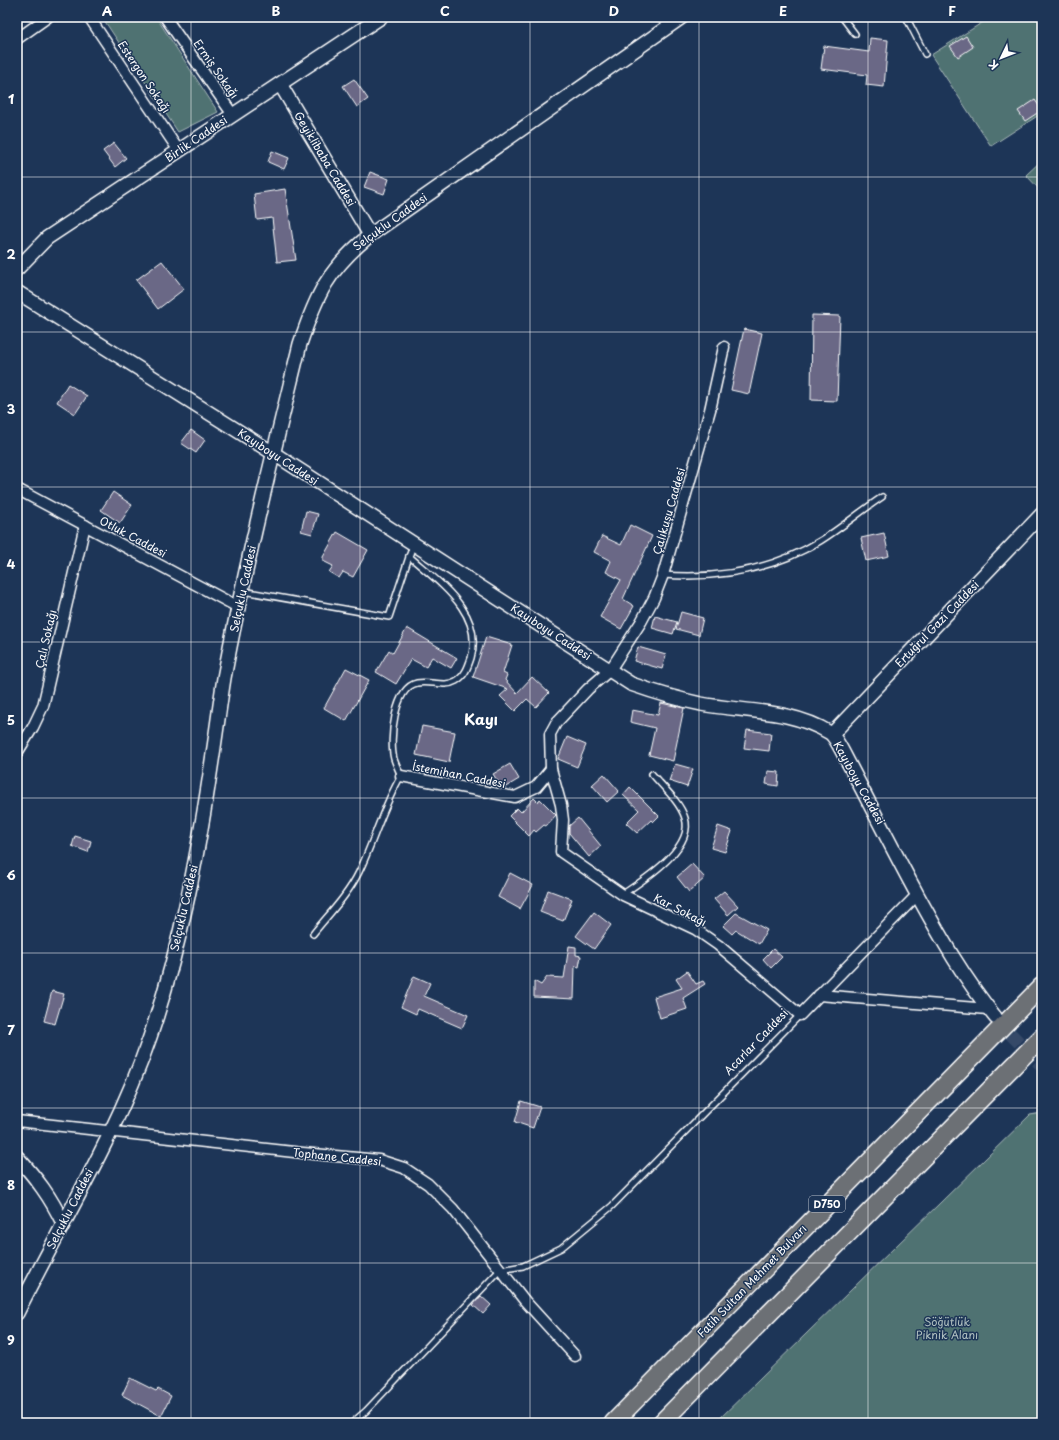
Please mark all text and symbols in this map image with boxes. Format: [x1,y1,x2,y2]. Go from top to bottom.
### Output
text: A [102,1,112,20]
text: B [272,1,281,20]
text: C [440,1,450,20]
text: D [609,1,619,20]
text: E [779,1,787,20]
text: F [948,1,956,20]
street label: Ermiş Sokağı [190,36,243,102]
street label: Estergon Sokağı [114,37,175,116]
north arrow [981,38,1021,78]
text: K [984,56,1002,74]
text: 1 [8,89,14,108]
street label: Geyiklibaba Caddesi [290,108,360,209]
street label: Birlik Caddesi [161,111,231,166]
street label: Selçuklu Caddesi [349,189,431,254]
text: 2 [6,244,16,263]
text: 3 [7,399,16,418]
street label: Kayıboyu Caddesi [235,424,322,489]
street label: Çalıkuşu Caddesi [648,465,689,556]
street label: Otluk Caddesi [97,512,170,561]
street label: Selçuklu Caddesi [225,544,260,634]
text: 4 [7,554,16,573]
street label: Ertuğrul Gazi Caddesi [891,576,983,671]
street label: Kayıboyu Caddesi [508,599,595,664]
street label: Çalı Sokağı [31,608,61,670]
district label: Kayı [464,707,498,730]
text: 5 [7,710,15,729]
street label: Kayıboyu Caddesi [829,738,889,828]
street label: İstemihan Caddesi [411,757,507,792]
street label: Selçuklu Caddesi [165,863,202,953]
text: 6 [6,865,16,884]
street label: Kar Sokağı [651,889,710,930]
street label: Acarlar Caddesi [720,1005,792,1079]
text: 7 [7,1020,15,1039]
street label: Tophane Caddesi [292,1143,382,1170]
street label: Selçuklu Caddesi [42,1165,97,1252]
text: 8 [7,1175,15,1194]
road number: D750 [809,1196,845,1212]
street label: Fatih Sultan Mehmet Bulvarı [693,1220,810,1341]
park label: Söğütlük Piknik Alanı [916,1313,978,1343]
text: 9 [7,1330,15,1349]

